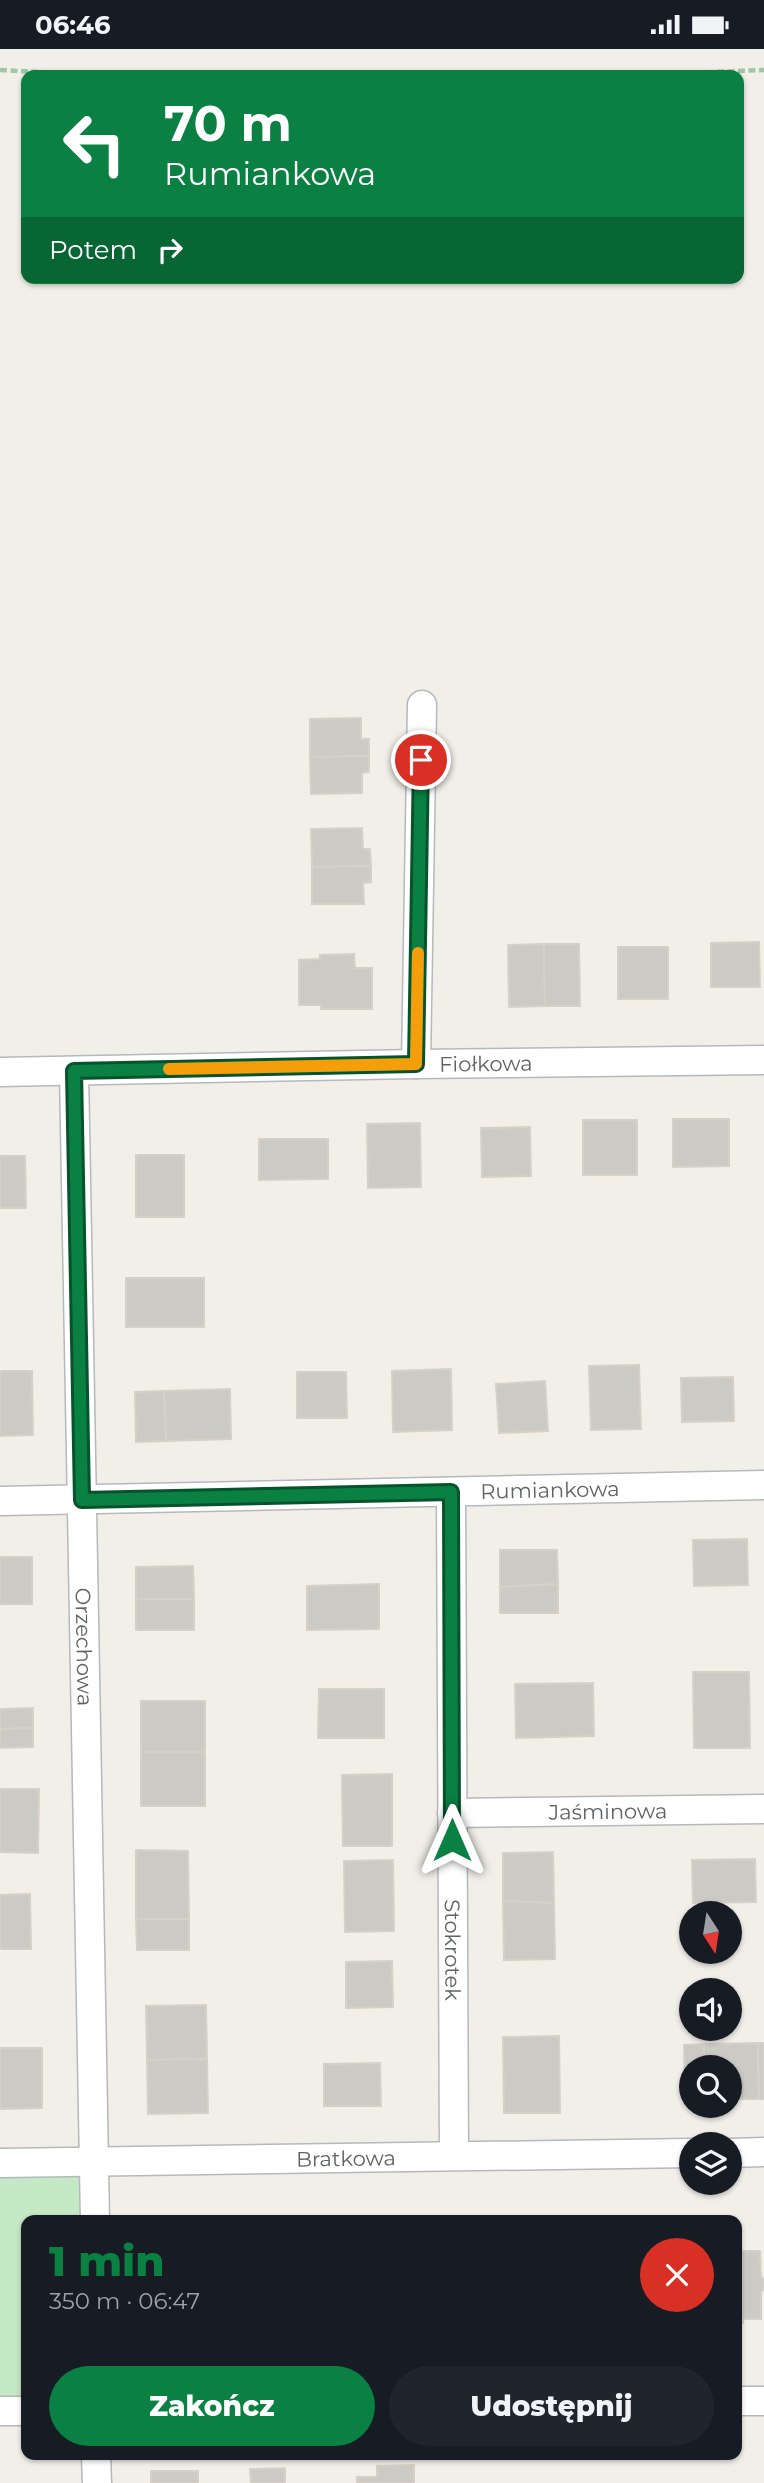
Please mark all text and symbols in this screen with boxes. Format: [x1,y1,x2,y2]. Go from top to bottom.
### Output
text: 06:46 [35,9,111,41]
text: 70 m [164,94,292,153]
icon: left [49,98,140,189]
text: Rumiankowa [164,154,376,193]
icon: right [151,231,189,269]
text: Potem [49,234,137,266]
pin [391,730,451,790]
icon: arrive [402,741,440,779]
street label: Fiołkowa [439,1050,533,1076]
street label: Rumiankowa [480,1476,620,1503]
street label: Orzechowa [71,1587,98,1706]
street label: Jaśminowa [548,1798,667,1824]
position arrow [415,1803,489,1877]
street label: Stokrotek [440,1899,466,2001]
north arrow [679,1901,742,1963]
map controls [679,1901,742,2195]
button: sound [679,1978,742,2041]
button: search [679,2055,742,2118]
button: layers [679,2132,742,2195]
street label: Bratkowa [296,2145,396,2171]
text: 1 min [49,2235,165,2287]
button: close [640,2238,714,2312]
text: 350 m · 06:47 [49,2287,200,2315]
button: Zakończ [49,2366,375,2446]
button: Udostępnij [389,2366,714,2446]

